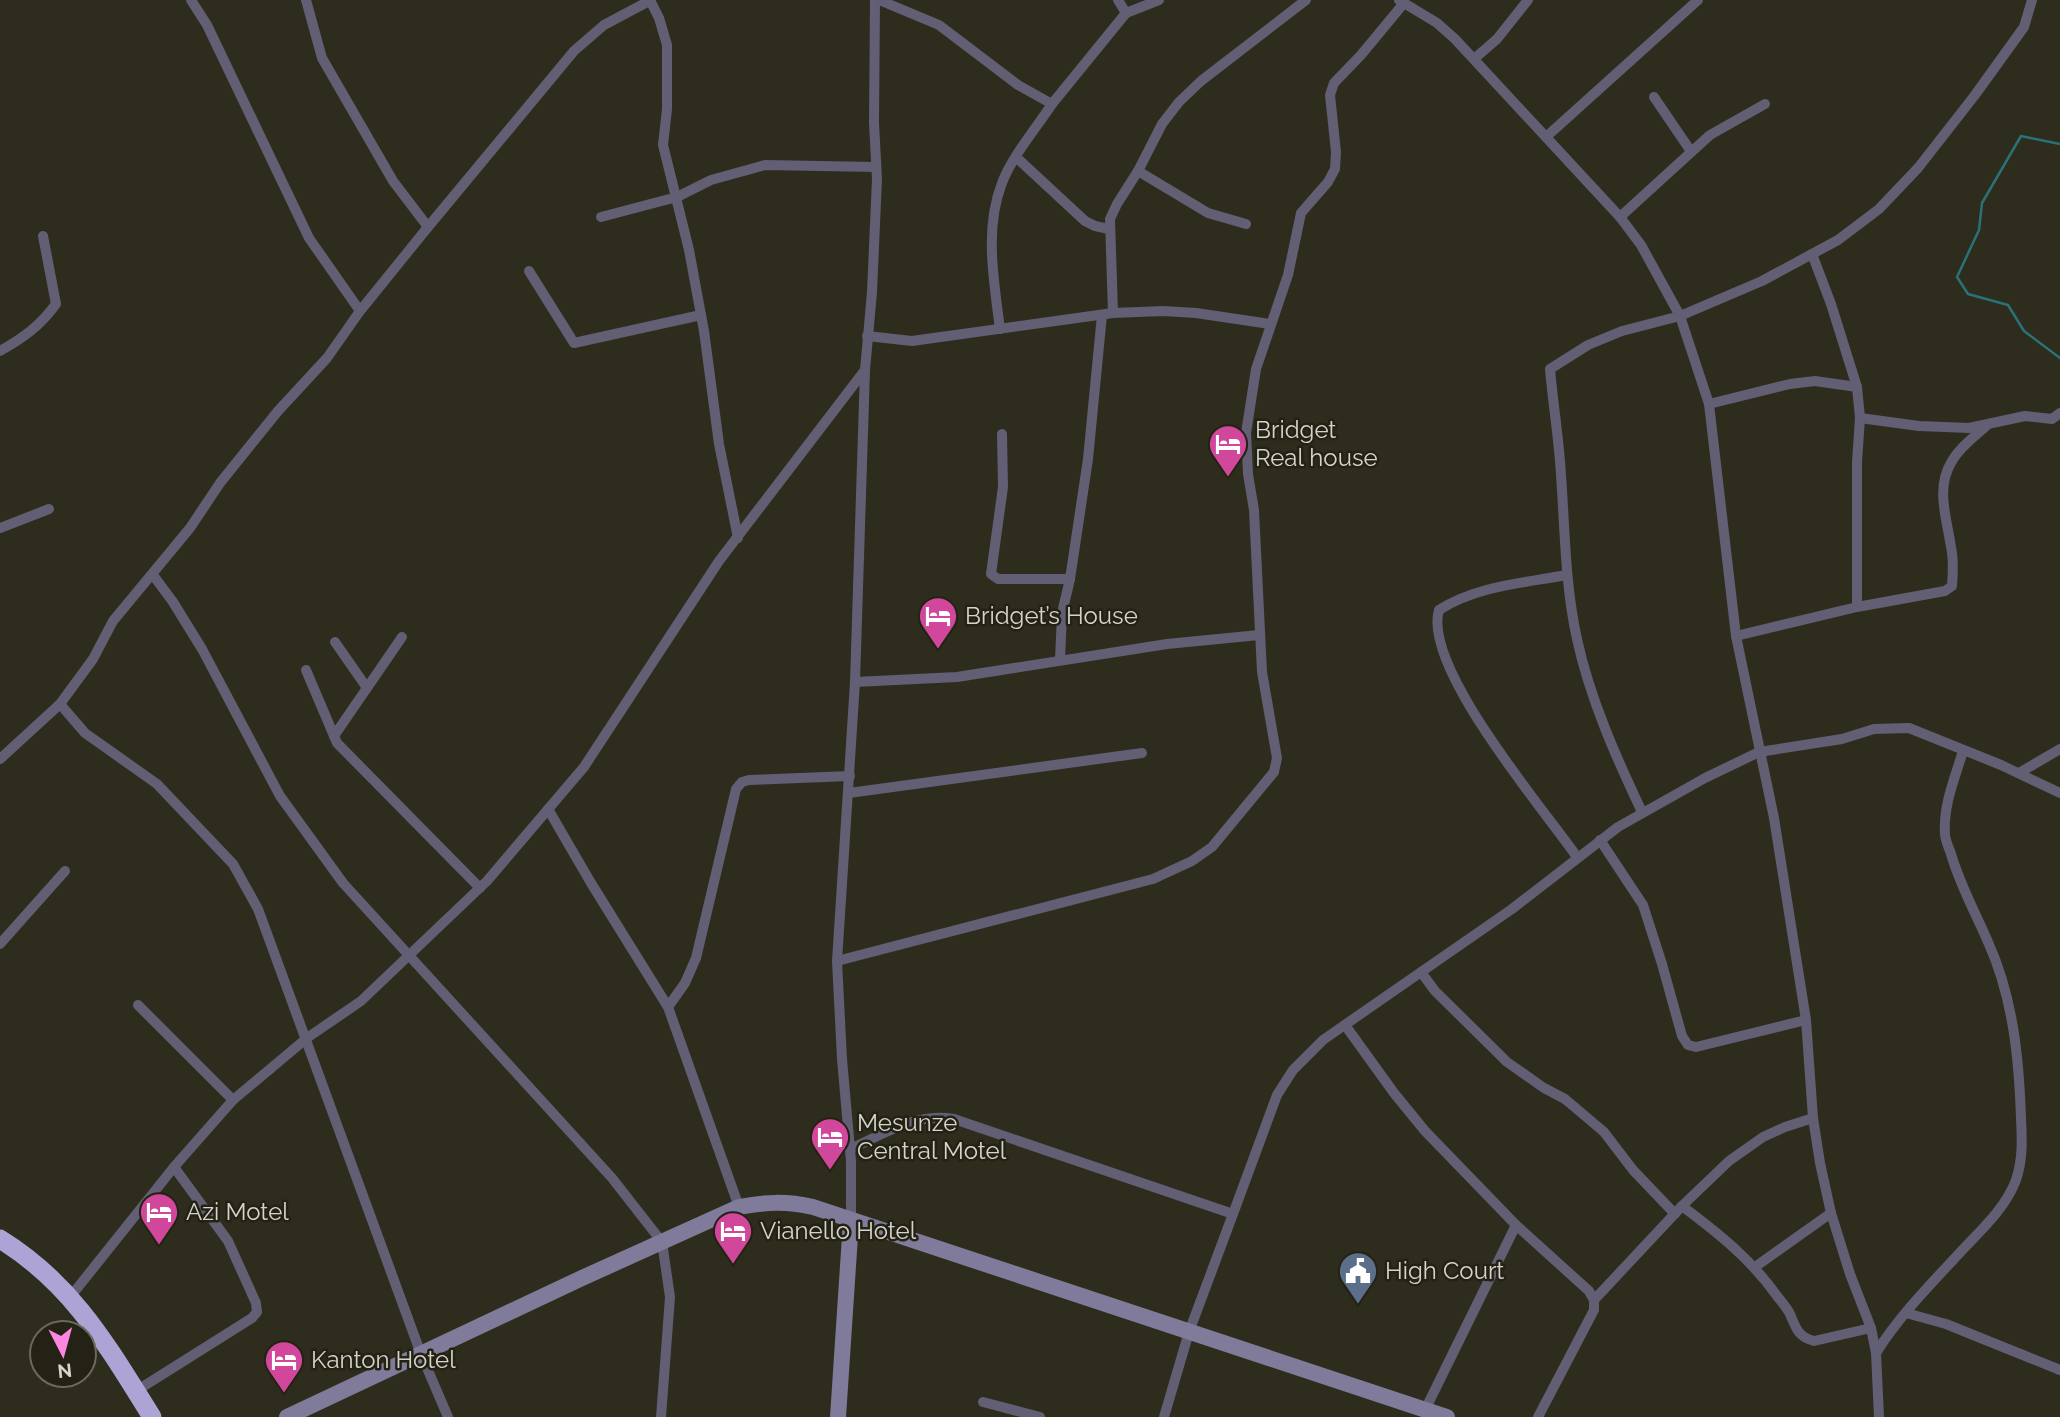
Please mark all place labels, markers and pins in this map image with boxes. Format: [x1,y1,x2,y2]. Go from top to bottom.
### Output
place label: Bridget Real house [1255,415,1378,472]
hotel icon: Bridget Real house [1207,423,1249,478]
hotel icon: Bridget’s House [917,595,959,650]
place label: Bridget’s House [965,601,1138,630]
place label: Mesunze Central Motel [857,1108,1007,1165]
hotel icon: Mesunze Central Motel [809,1116,851,1171]
hotel icon: Azi Motel [138,1191,180,1246]
place label: Azi Motel [186,1197,289,1226]
hotel icon: Vianello Hotel [712,1210,754,1265]
place label: Vianello Hotel [760,1216,917,1245]
public building icon: High Court [1337,1250,1379,1305]
place label: High Court [1385,1256,1504,1285]
hotel icon: Kanton Hotel [263,1339,305,1394]
place label: Kanton Hotel [311,1345,456,1374]

